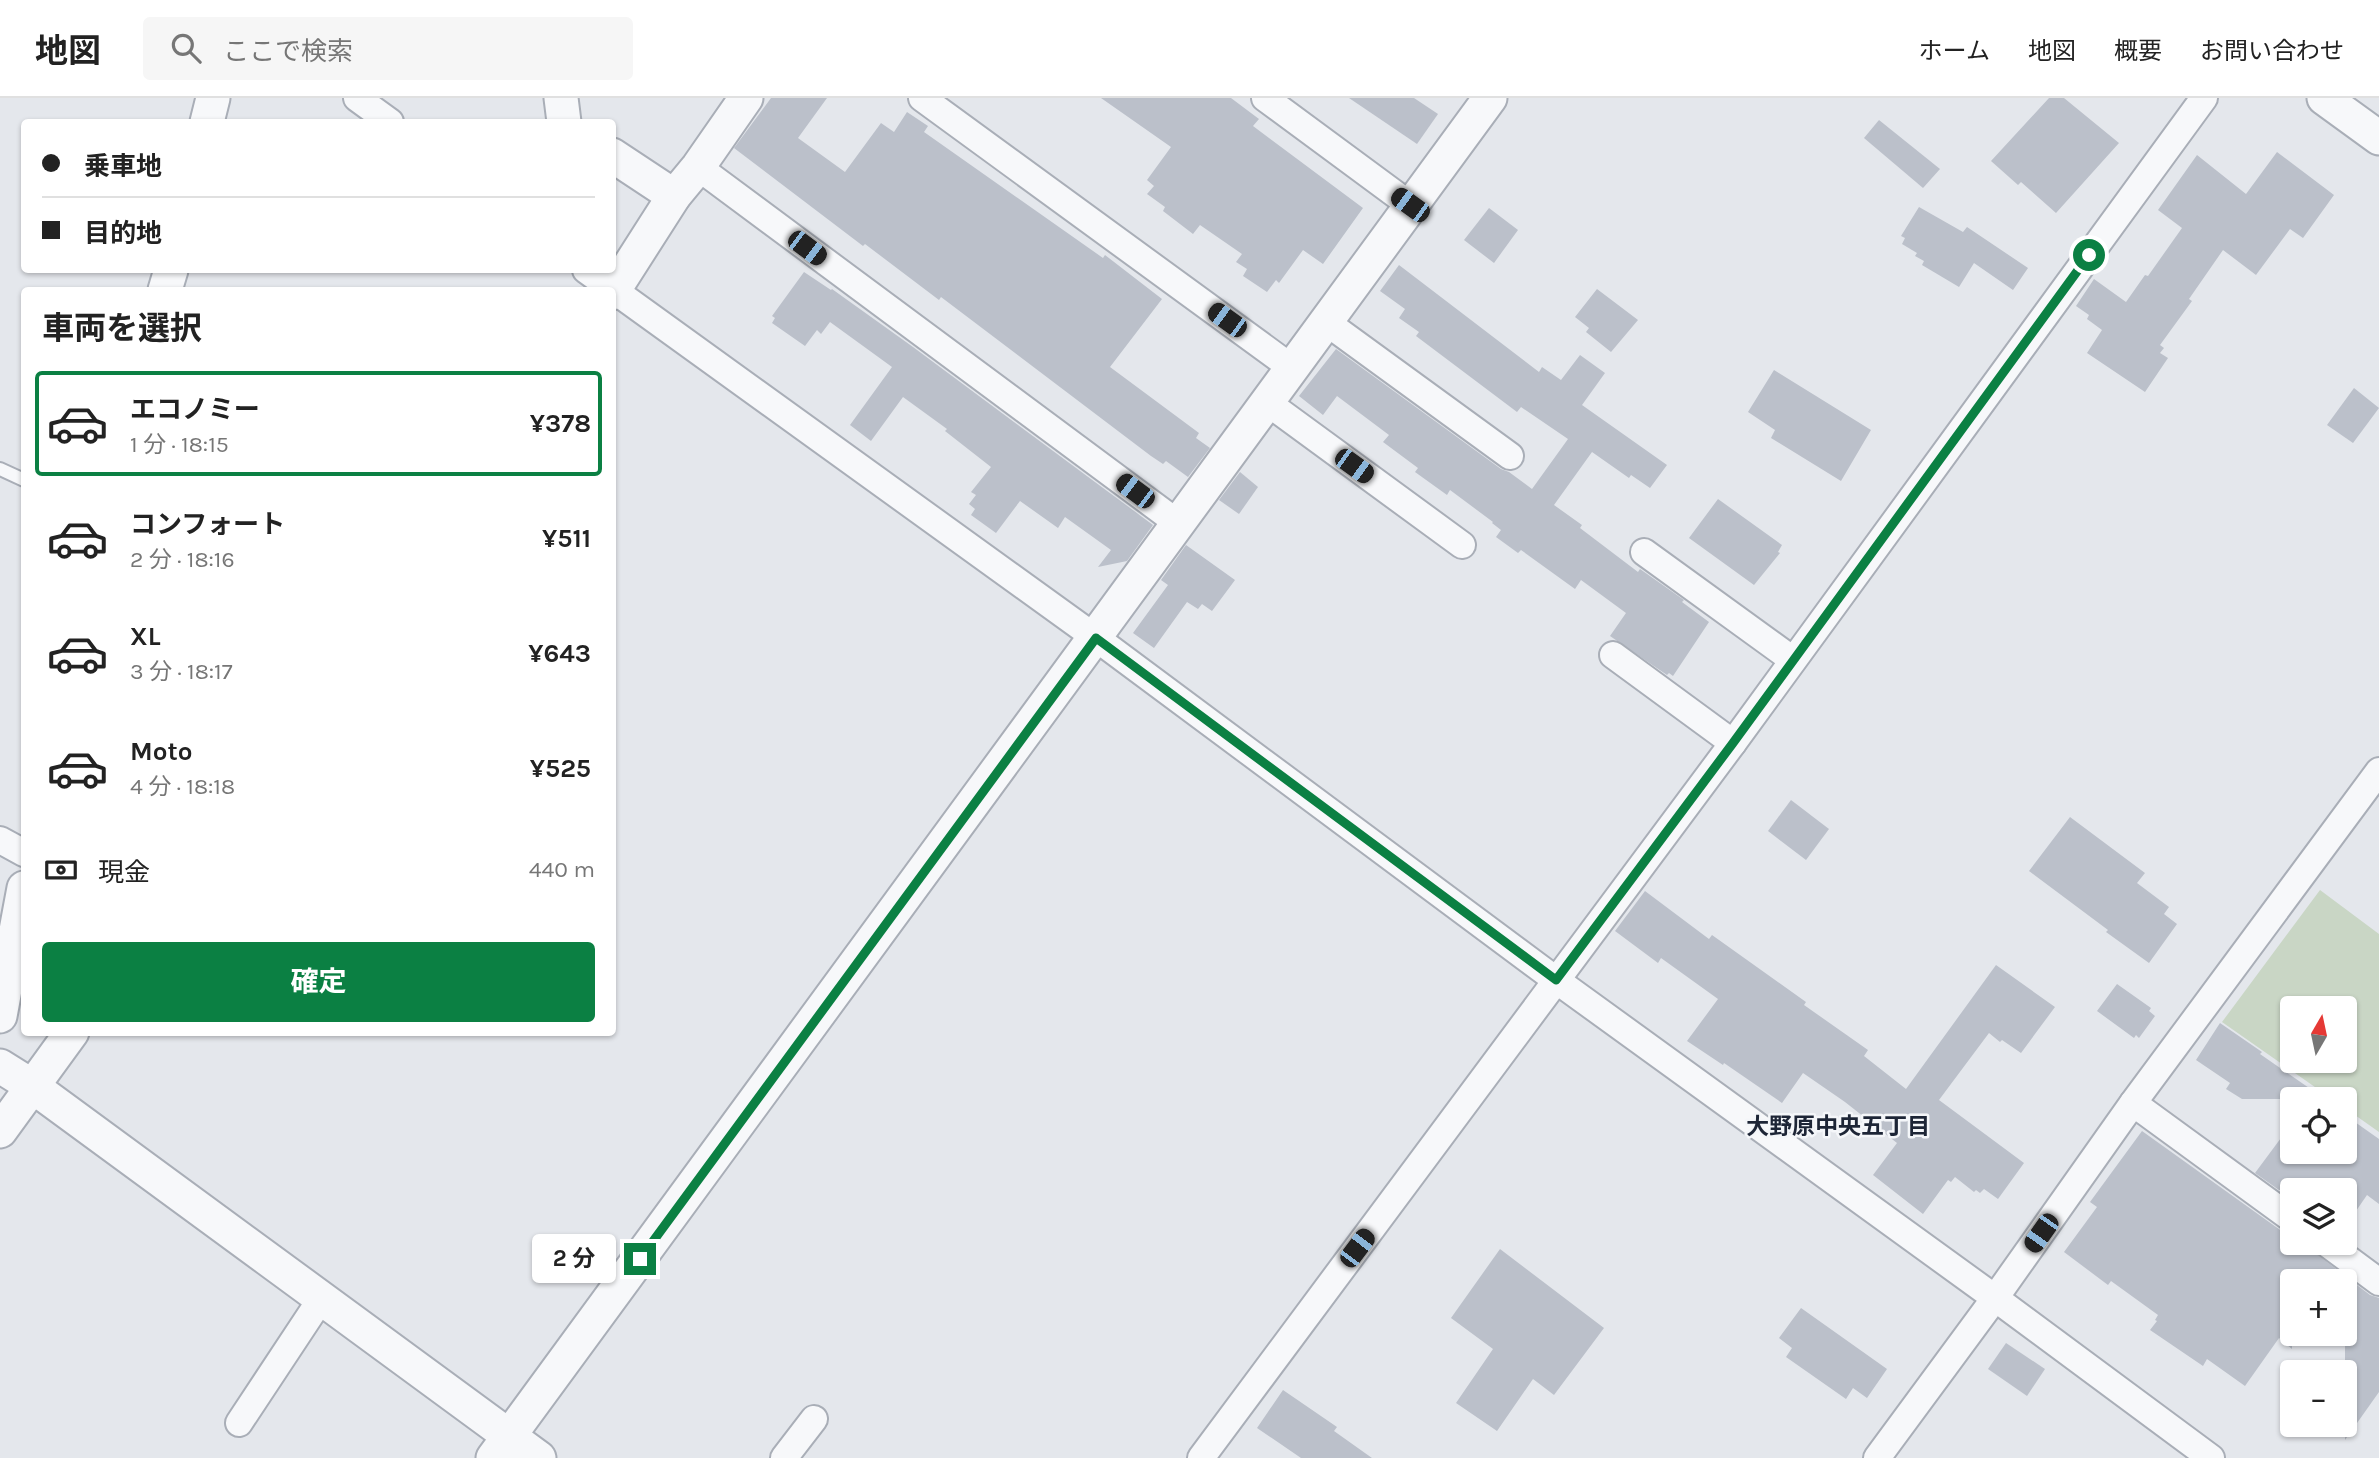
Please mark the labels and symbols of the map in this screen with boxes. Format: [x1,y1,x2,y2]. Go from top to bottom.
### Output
car [1387,184,1434,226]
car [784,227,831,269]
route start [2073,239,2105,271]
car [1204,299,1251,341]
car [1331,445,1378,487]
car [1112,470,1159,512]
north arrow [2280,996,2357,1073]
district label: 大野原中央五丁目 [1746,1113,1930,1140]
car [2021,1210,2062,1256]
car [1336,1225,1379,1271]
callout: 2 分 [532,1234,616,1284]
route end [624,1243,656,1275]

